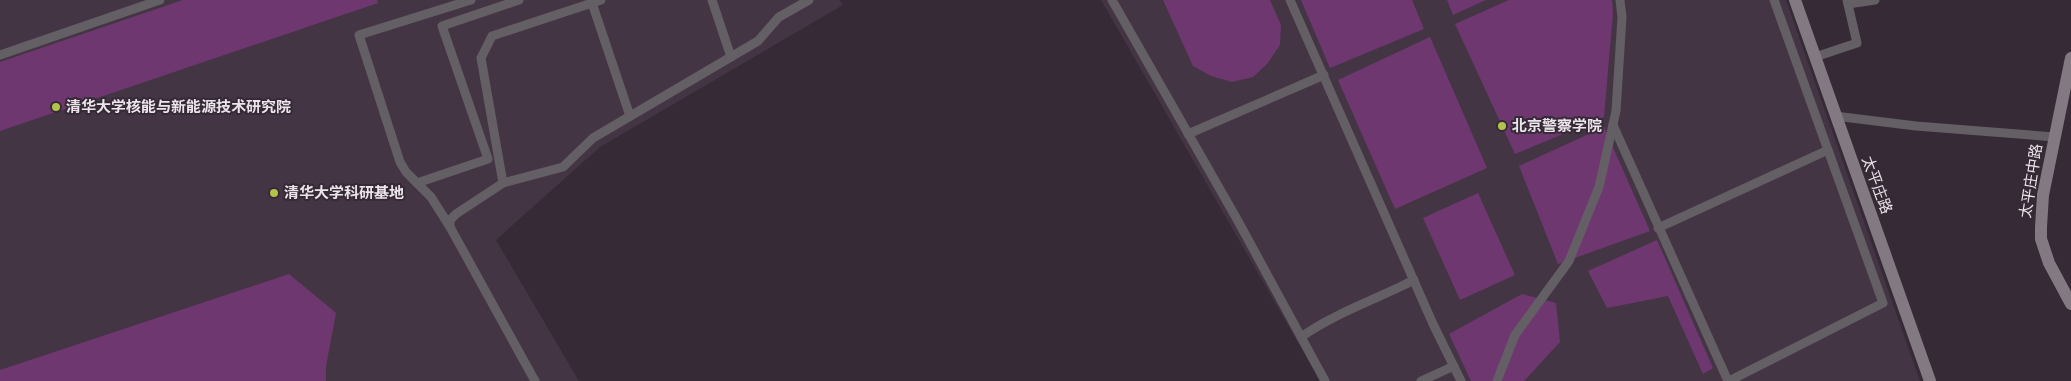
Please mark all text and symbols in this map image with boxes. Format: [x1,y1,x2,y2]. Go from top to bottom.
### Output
place label: 清华大学核能与新能源技术研究院 [66,98,291,116]
marker: 清华大学核能与新能源技术研究院 [50,101,62,113]
place label: 北京警察学院 [1512,117,1602,135]
marker: 北京警察学院 [1496,120,1508,132]
street label: 太平庄中路 [2016,143,2046,219]
street label: 太平庄路 [1858,154,1896,216]
place label: 清华大学科研基地 [284,184,404,202]
marker: 清华大学科研基地 [268,187,280,199]

